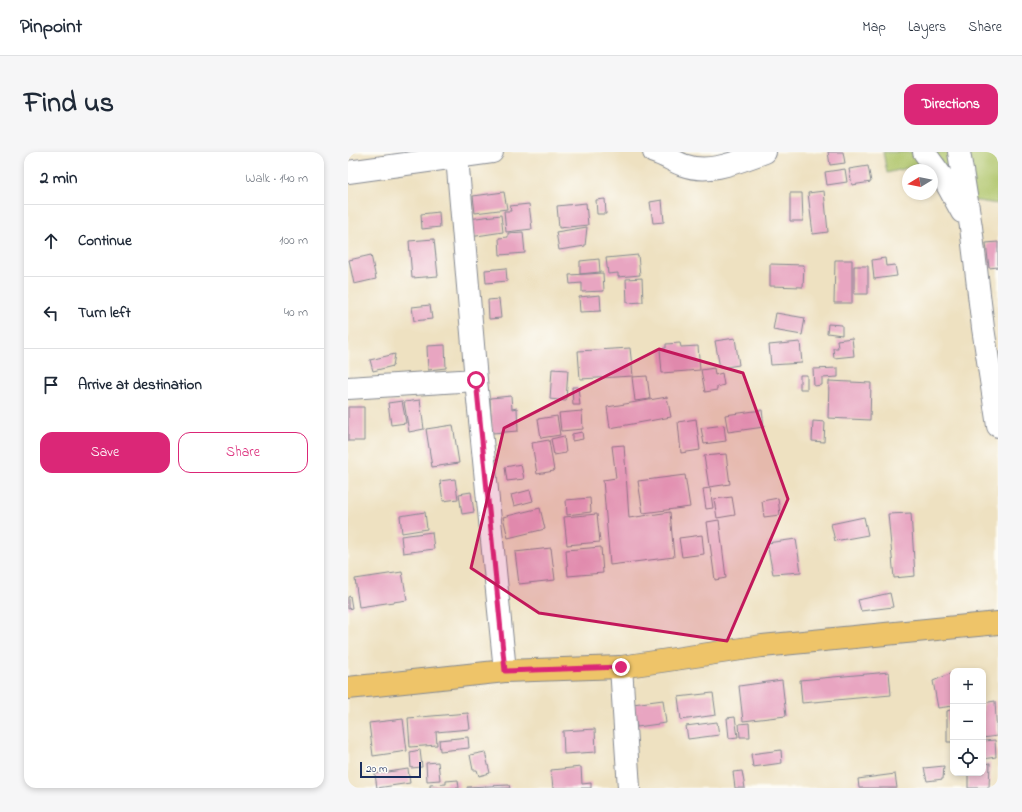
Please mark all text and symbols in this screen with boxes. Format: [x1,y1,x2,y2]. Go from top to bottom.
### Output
text: Pinpoint [20,14,82,41]
text: Map [862,17,886,38]
text: Layers [908,17,946,38]
text: Share [968,17,1002,38]
text: Find us [24,84,114,125]
button: Directions [904,84,998,125]
north arrow [902,164,938,200]
text: 2 min [40,166,77,191]
text: Walk · 140 m [245,169,308,188]
icon: ahead [40,230,62,252]
text: Continue [78,230,132,252]
text: 100 m [279,231,308,250]
icon: left [40,302,62,324]
text: Turn left [78,302,131,324]
text: 40 m [284,303,308,322]
route start [467,371,485,389]
icon: arrive [40,374,62,396]
text: Arrive at destination [78,374,202,396]
button: Save [40,432,170,473]
button: Share [178,432,308,473]
route end [612,658,630,676]
map controls [950,668,986,776]
button: + [950,668,986,704]
button: − [950,704,986,740]
button: locate [950,740,986,776]
scale bar [360,760,421,779]
text: 20 m [366,761,388,777]

